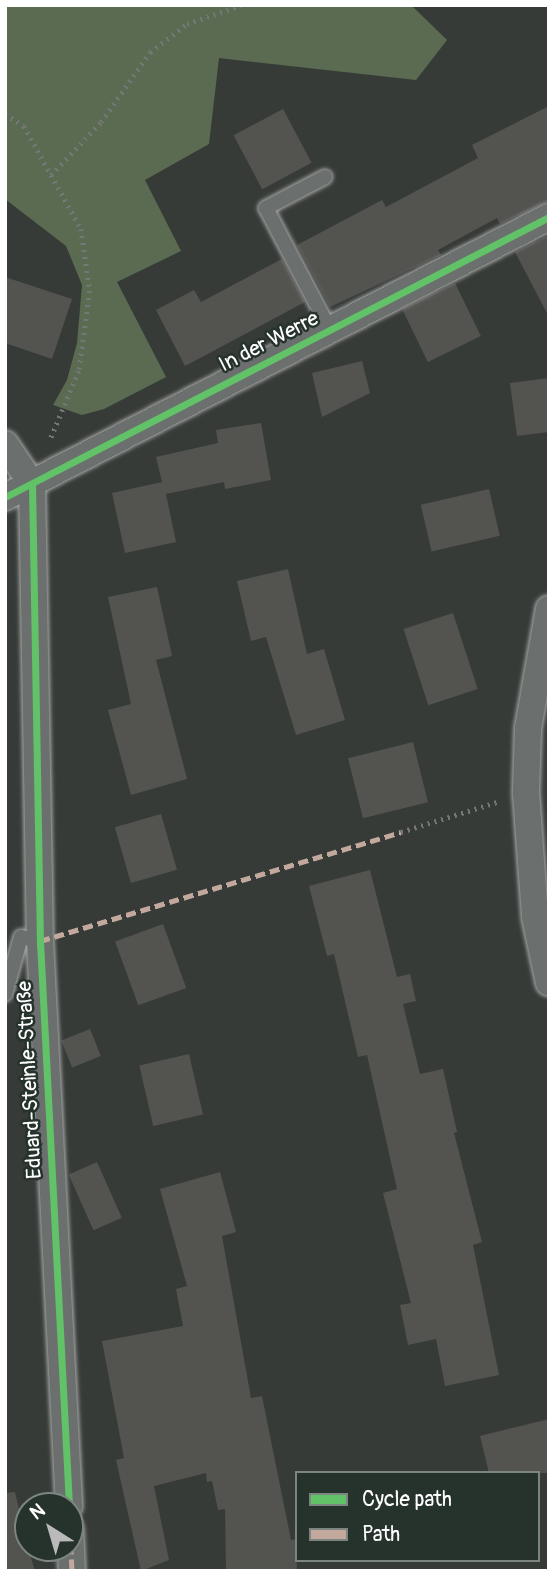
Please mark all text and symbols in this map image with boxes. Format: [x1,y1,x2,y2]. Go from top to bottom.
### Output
street label: In der Werre [215,306,323,378]
street label: Eduard-Steinle-Straße [12,980,48,1180]
legend [295,1471,540,1562]
text: Cycle path [362,1486,452,1513]
north arrow [14,1492,84,1562]
text: N [25,1498,50,1525]
text: Path [362,1521,400,1548]

